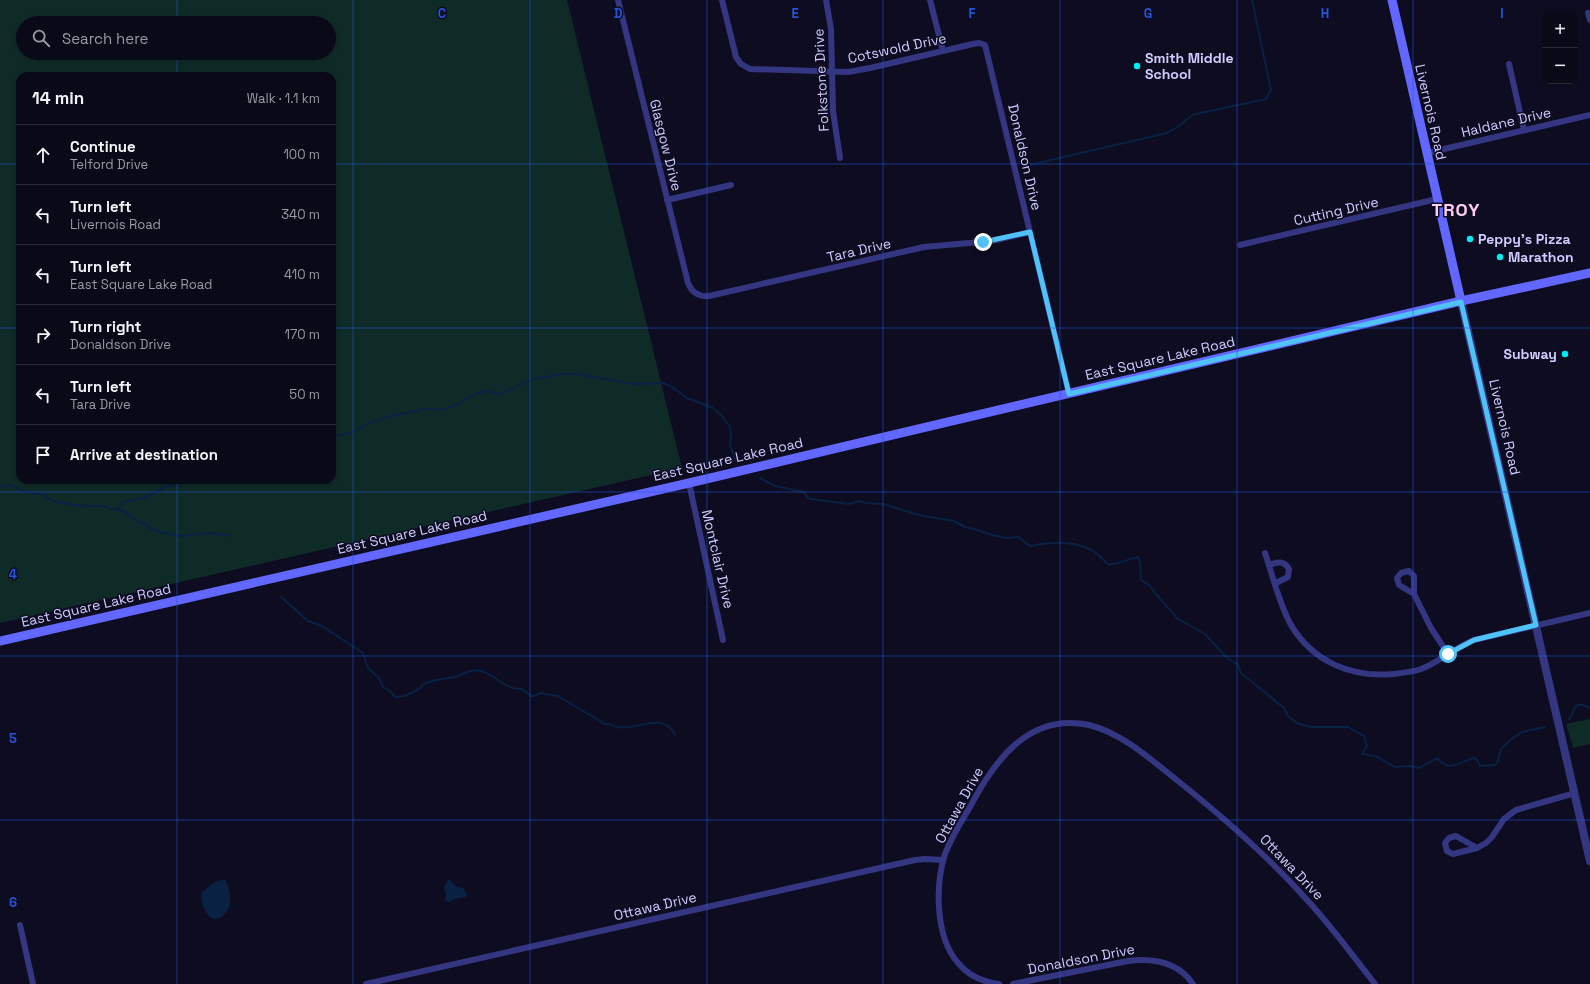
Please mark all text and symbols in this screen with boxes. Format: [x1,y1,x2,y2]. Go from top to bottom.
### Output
text: C [438,5,446,22]
text: D [614,5,623,22]
text: E [791,5,799,22]
text: F [969,5,976,22]
text: G [1144,5,1152,22]
text: H [1321,5,1329,22]
text: I [1500,5,1504,22]
map controls [1542,12,1578,84]
button: + [1542,12,1578,48]
search box [16,16,336,60]
icon: search [30,27,52,49]
street label: Folkstone Drive [809,28,833,132]
text: Search here [62,29,148,48]
street label: Cotswold Drive [846,29,948,67]
button: − [1542,48,1578,84]
place label: Smith Middle School [1145,49,1233,83]
marker: Smith Middle School [1132,61,1142,71]
street label: Livernois Road [1411,62,1451,162]
text: 14 min [32,87,84,109]
text: Walk · 1.1 km [247,90,320,107]
street label: Glasgow Drive [646,97,686,193]
street label: Donaldson Drive [1004,102,1046,212]
street label: Haldane Drive [1459,103,1553,141]
text: Continue [70,137,136,156]
icon: ahead [32,144,54,166]
text: 100 m [283,146,320,163]
text: Telford Drive [70,156,148,173]
street label: Cutting Drive [1292,192,1380,230]
text: Turn left [70,197,132,216]
district label: TROY [1432,198,1480,221]
icon: left [32,204,54,226]
text: 340 m [281,206,320,223]
text: Livernois Road [70,216,161,233]
place label: Peppy's Pizza [1478,230,1571,248]
route end [974,233,992,251]
street label: Tara Drive [825,234,893,266]
marker: Peppy's Pizza [1465,234,1475,244]
place label: Marathon [1508,248,1574,266]
marker: Marathon [1495,252,1505,262]
text: Turn left [70,257,132,276]
icon: left [32,264,54,286]
text: 410 m [284,266,320,283]
text: East Square Lake Road [70,276,212,293]
text: Turn right [70,317,141,336]
icon: right [32,324,54,346]
text: 170 m [284,326,320,343]
street label: East Square Lake Road [1083,332,1237,384]
text: Donaldson Drive [70,336,171,353]
place label: Subway [1503,345,1557,363]
marker: Subway [1560,349,1570,359]
text: Turn left [70,377,132,396]
street label: Livernois Road [1485,377,1525,477]
icon: left [32,384,54,406]
text: 50 m [289,386,320,403]
text: Tara Drive [70,396,131,413]
street label: East Square Lake Road [651,433,805,485]
icon: arrive [32,444,54,466]
text: Arrive at destination [70,445,218,464]
street label: East Square Lake Road [335,506,489,558]
street label: Montclair Drive [698,508,738,610]
text: 4 [9,566,17,583]
street label: East Square Lake Road [19,579,173,631]
route start [1439,645,1457,663]
text: 5 [9,730,17,747]
street label: Ottawa Drive [931,764,987,846]
street label: Ottawa Drive [1256,830,1328,904]
street label: Ottawa Drive [612,888,698,924]
text: 6 [9,894,17,911]
street label: Donaldson Drive [1026,940,1136,978]

